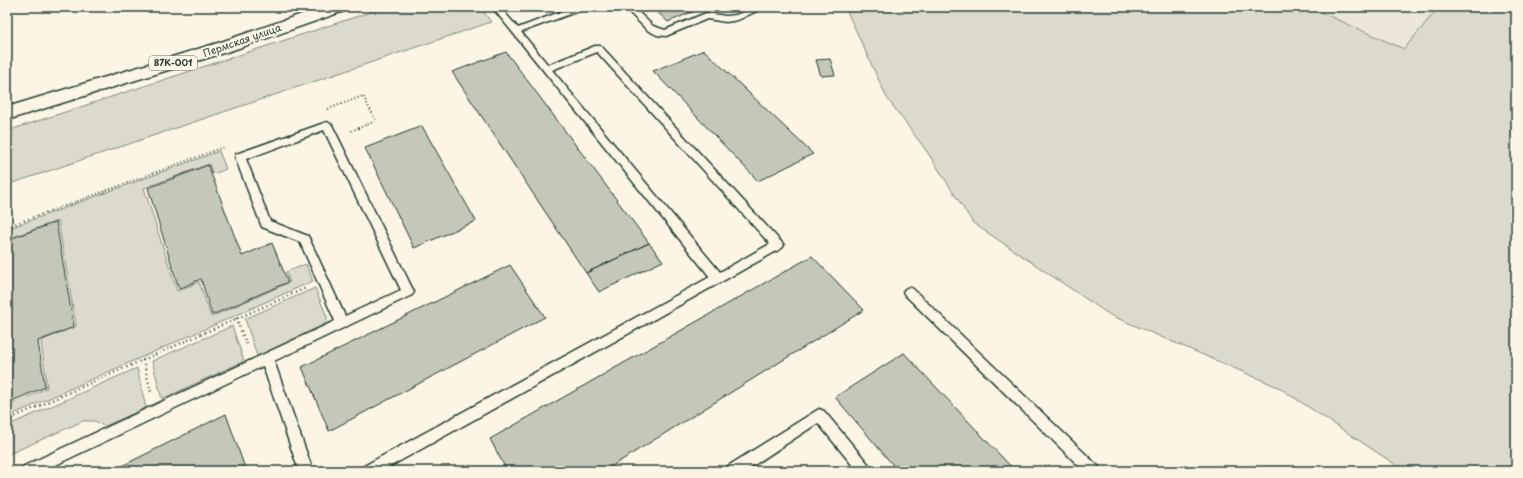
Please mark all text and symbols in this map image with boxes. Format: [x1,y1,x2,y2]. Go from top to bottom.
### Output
street label: Пермская улица [201,19,284,60]
road number: 87К-001 [149,56,197,70]

